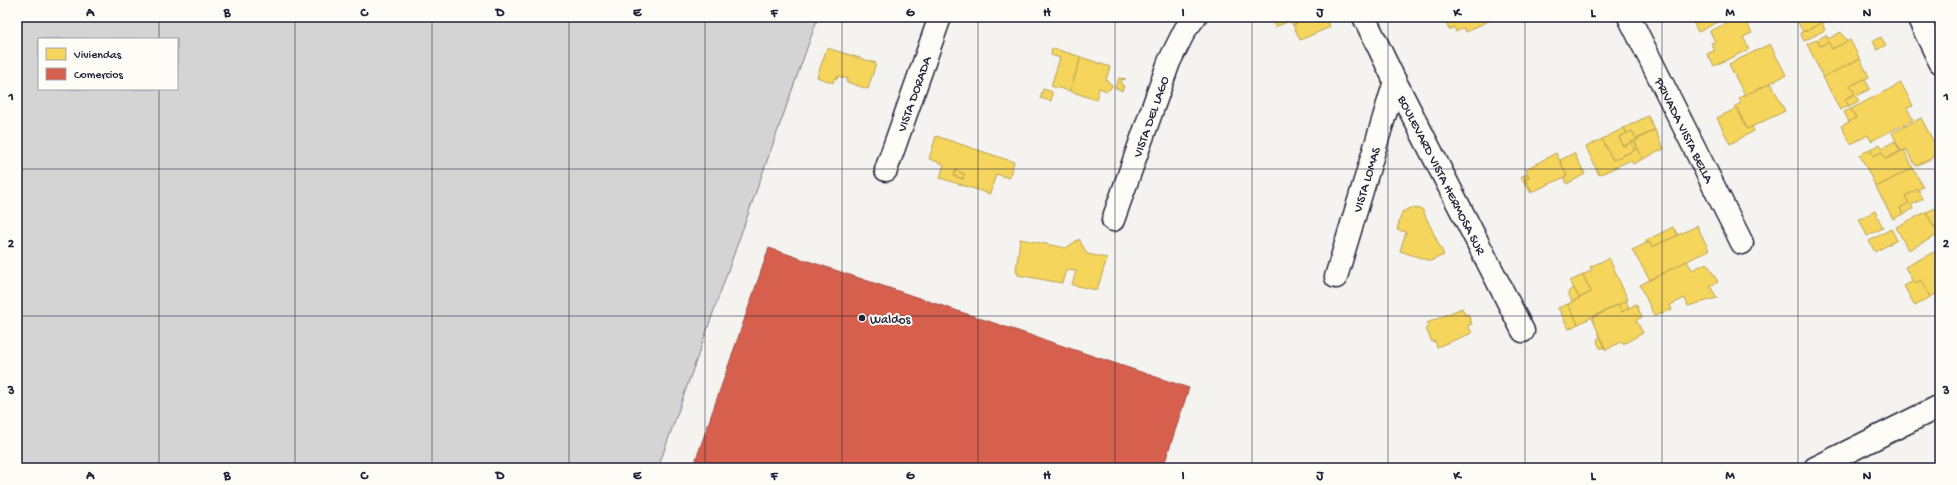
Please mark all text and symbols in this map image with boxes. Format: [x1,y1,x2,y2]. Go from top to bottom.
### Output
text: A [85,6,95,21]
text: B [223,6,232,21]
text: C [359,6,369,21]
text: D [495,6,505,21]
text: E [633,6,642,21]
text: F [770,6,779,21]
text: G [906,6,915,21]
text: H [1043,6,1051,21]
text: I [1181,6,1185,21]
text: J [1316,6,1325,21]
text: K [1452,6,1462,21]
text: L [1591,6,1597,21]
text: M [1725,6,1735,21]
text: N [1863,6,1872,21]
legend [38,38,178,90]
text: Viviendas [73,49,122,63]
street label: VISTA DORADA [895,53,936,135]
text: Comercios [74,69,124,83]
street label: VISTA DEL LAGO [1130,74,1173,161]
street label: PRIVADA VISTA BELLA [1650,75,1716,187]
text: 1 [7,90,14,105]
text: 1 [1942,90,1949,105]
street label: BOULEVARD VISTA HERMOSA SUR [1393,93,1488,259]
street label: VISTA LOMAS [1351,145,1385,215]
text: 2 [8,237,15,252]
text: 2 [1943,237,1950,252]
marker: Waldos [857,313,867,323]
place label: Waldos [870,313,911,328]
text: 3 [7,384,15,399]
text: 3 [1942,384,1950,399]
text: A [85,469,95,484]
text: B [223,469,232,484]
text: C [359,469,369,484]
text: D [495,469,505,484]
text: E [633,469,642,484]
text: F [770,469,779,484]
text: G [906,469,915,484]
text: H [1043,469,1051,484]
text: I [1181,469,1185,484]
text: J [1316,469,1325,484]
text: K [1452,469,1462,484]
text: L [1591,469,1597,484]
text: M [1725,469,1735,484]
text: N [1863,469,1872,484]

